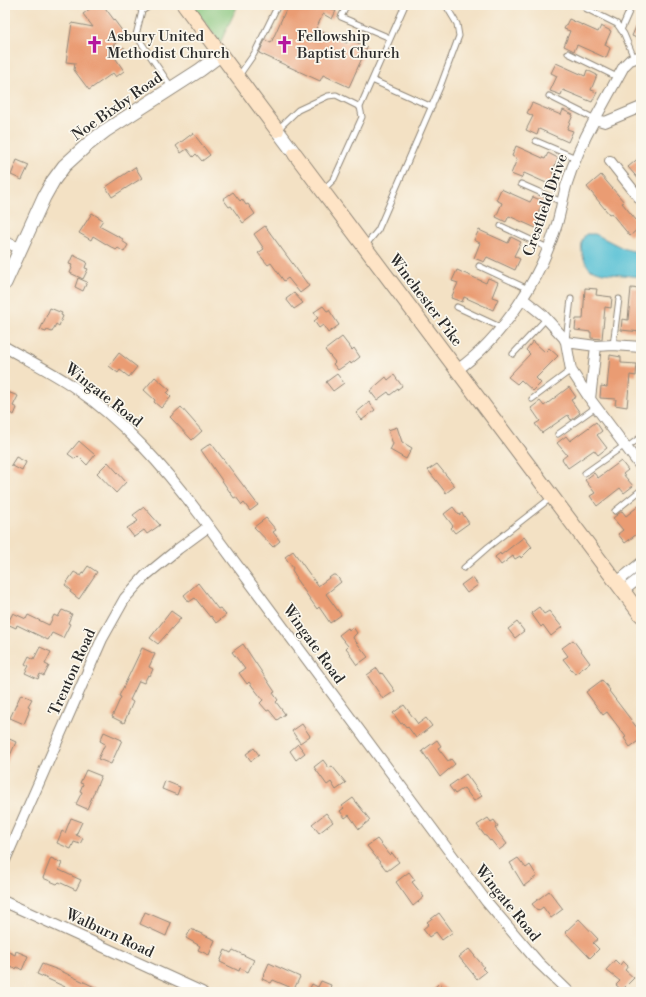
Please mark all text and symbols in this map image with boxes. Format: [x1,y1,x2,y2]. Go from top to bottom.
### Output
place label: Asbury United Methodist Church [106,27,230,63]
place label: Fellowship Baptist Church [296,27,400,63]
church icon: Asbury United Methodist Church [84,35,104,55]
church icon: Fellowship Baptist Church [274,35,294,55]
street label: Noe Bixby Road [68,68,167,145]
street label: Crestfield Drive [519,151,572,259]
street label: Winchester Pike [384,250,466,350]
street label: Wingate Road [60,359,147,432]
street label: Wingate Road [278,600,349,688]
street label: Trenton Road [45,625,100,719]
street label: Wingate Road [470,860,545,946]
street label: Walburn Road [62,904,157,962]

